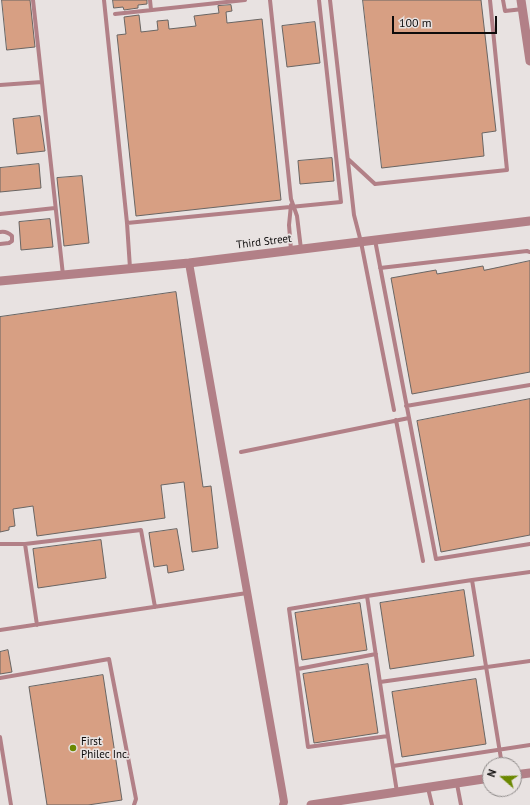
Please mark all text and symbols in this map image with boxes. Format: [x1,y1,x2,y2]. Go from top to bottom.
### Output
scale bar [394,8,499,34]
text: 100 m [399,15,432,30]
street label: Third Street [236,232,292,252]
place label: First Philec Inc. [81,735,129,761]
marker: First Philec Inc. [68,743,78,753]
north arrow [482,757,522,797]
text: N [484,767,499,779]

